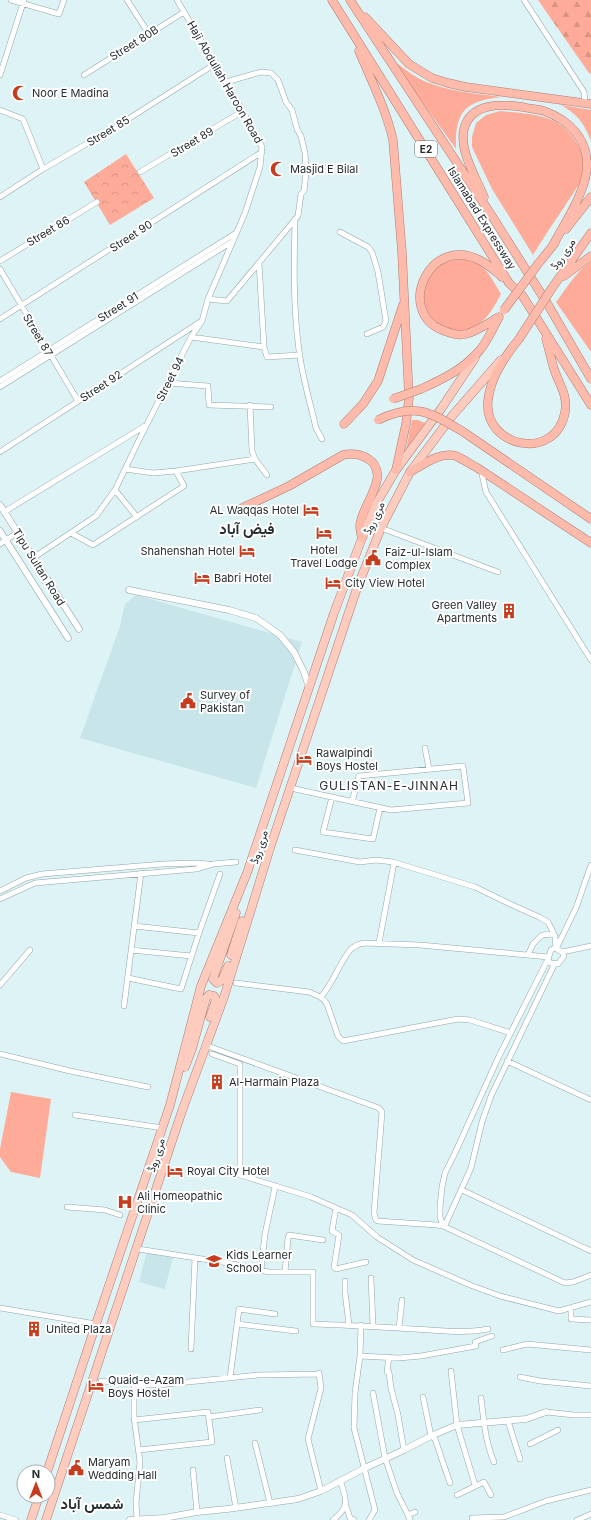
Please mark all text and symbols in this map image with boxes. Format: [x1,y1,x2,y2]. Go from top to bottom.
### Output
street label: Haji Abdullah Haroon Road [184,18,266,146]
street label: Street 80B [107,22,161,64]
mosque icon: Noor E Madina [11,84,29,102]
place label: Noor E Madina [32,86,109,100]
street label: Street 85 [84,113,132,149]
street label: Street 89 [168,124,216,160]
road number: E2 [415,141,437,157]
mosque icon: Masjid E Bilal [269,160,287,178]
place label: Masjid E Bilal [290,162,358,176]
street label: Islamabad Expressway [445,164,519,272]
street label: Street 86 [24,213,72,249]
street label: Street 90 [107,217,155,255]
street label: مری روڈ [547,236,579,272]
street label: Street 91 [95,289,141,325]
street label: Street 87 [20,311,56,359]
street label: Street 94 [153,354,187,404]
street label: Street 92 [77,367,125,405]
street label: مری روڈ [360,499,388,537]
hotel icon: AL Waqqas Hotel [302,501,320,519]
place label: AL Waqqas Hotel [210,503,299,517]
district label: فیض آباد [219,519,275,538]
hotel icon: Hotel Travel Lodge [315,524,333,542]
street label: Tipu Sultan Road [10,526,68,608]
hotel icon: Shahenshah Hotel [238,542,256,560]
place label: Hotel Travel Lodge [290,543,358,570]
place label: Shahenshah Hotel [140,544,235,558]
place label: Faiz-ul-Islam Complex [385,545,453,572]
public building icon: Faiz-ul-Islam Complex [364,549,382,567]
hotel icon: Babri Hotel [193,569,211,587]
place label: Babri Hotel [214,571,272,585]
hotel icon: City View Hotel [324,574,342,592]
place label: City View Hotel [345,576,425,590]
place label: Green Valley Apartments [431,598,497,625]
building icon: Green Valley Apartments [500,602,518,620]
place label: Survey of Pakistan [200,688,250,715]
public building icon: Survey of Pakistan [179,692,197,710]
place label: Rawalpindi Boys Hostel [316,746,378,773]
hotel icon: Rawalpindi Boys Hostel [295,750,313,768]
district label: GULISTAN-E-JINNAH [319,778,459,793]
street label: مری روڈ [247,828,271,866]
building icon: Al-Harmain Plaza [208,1073,226,1091]
place label: Al-Harmain Plaza [229,1075,319,1089]
street label: مری روڈ [144,1136,168,1174]
hotel icon: Royal City Hotel [166,1162,184,1180]
place label: Royal City Hotel [187,1164,270,1178]
place label: Ali Homeopathic Clinic [137,1189,223,1216]
hospital icon: Ali Homeopathic Clinic [116,1193,134,1211]
place label: Kids Learner School [226,1248,292,1275]
school or university icon: Kids Learner School [205,1252,223,1270]
building icon: United Plaza [25,1320,43,1338]
place label: United Plaza [46,1322,111,1336]
place label: Quaid-e-Azam Boys Hostel [108,1373,184,1400]
hotel icon: Quaid-e-Azam Boys Hostel [87,1377,105,1395]
place label: Maryam Wedding Hall [88,1455,157,1482]
public building icon: Maryam Wedding Hall [67,1459,85,1477]
north arrow [16,1464,56,1504]
text: N [32,1467,40,1481]
district label: شمس آباد [61,1494,123,1513]

